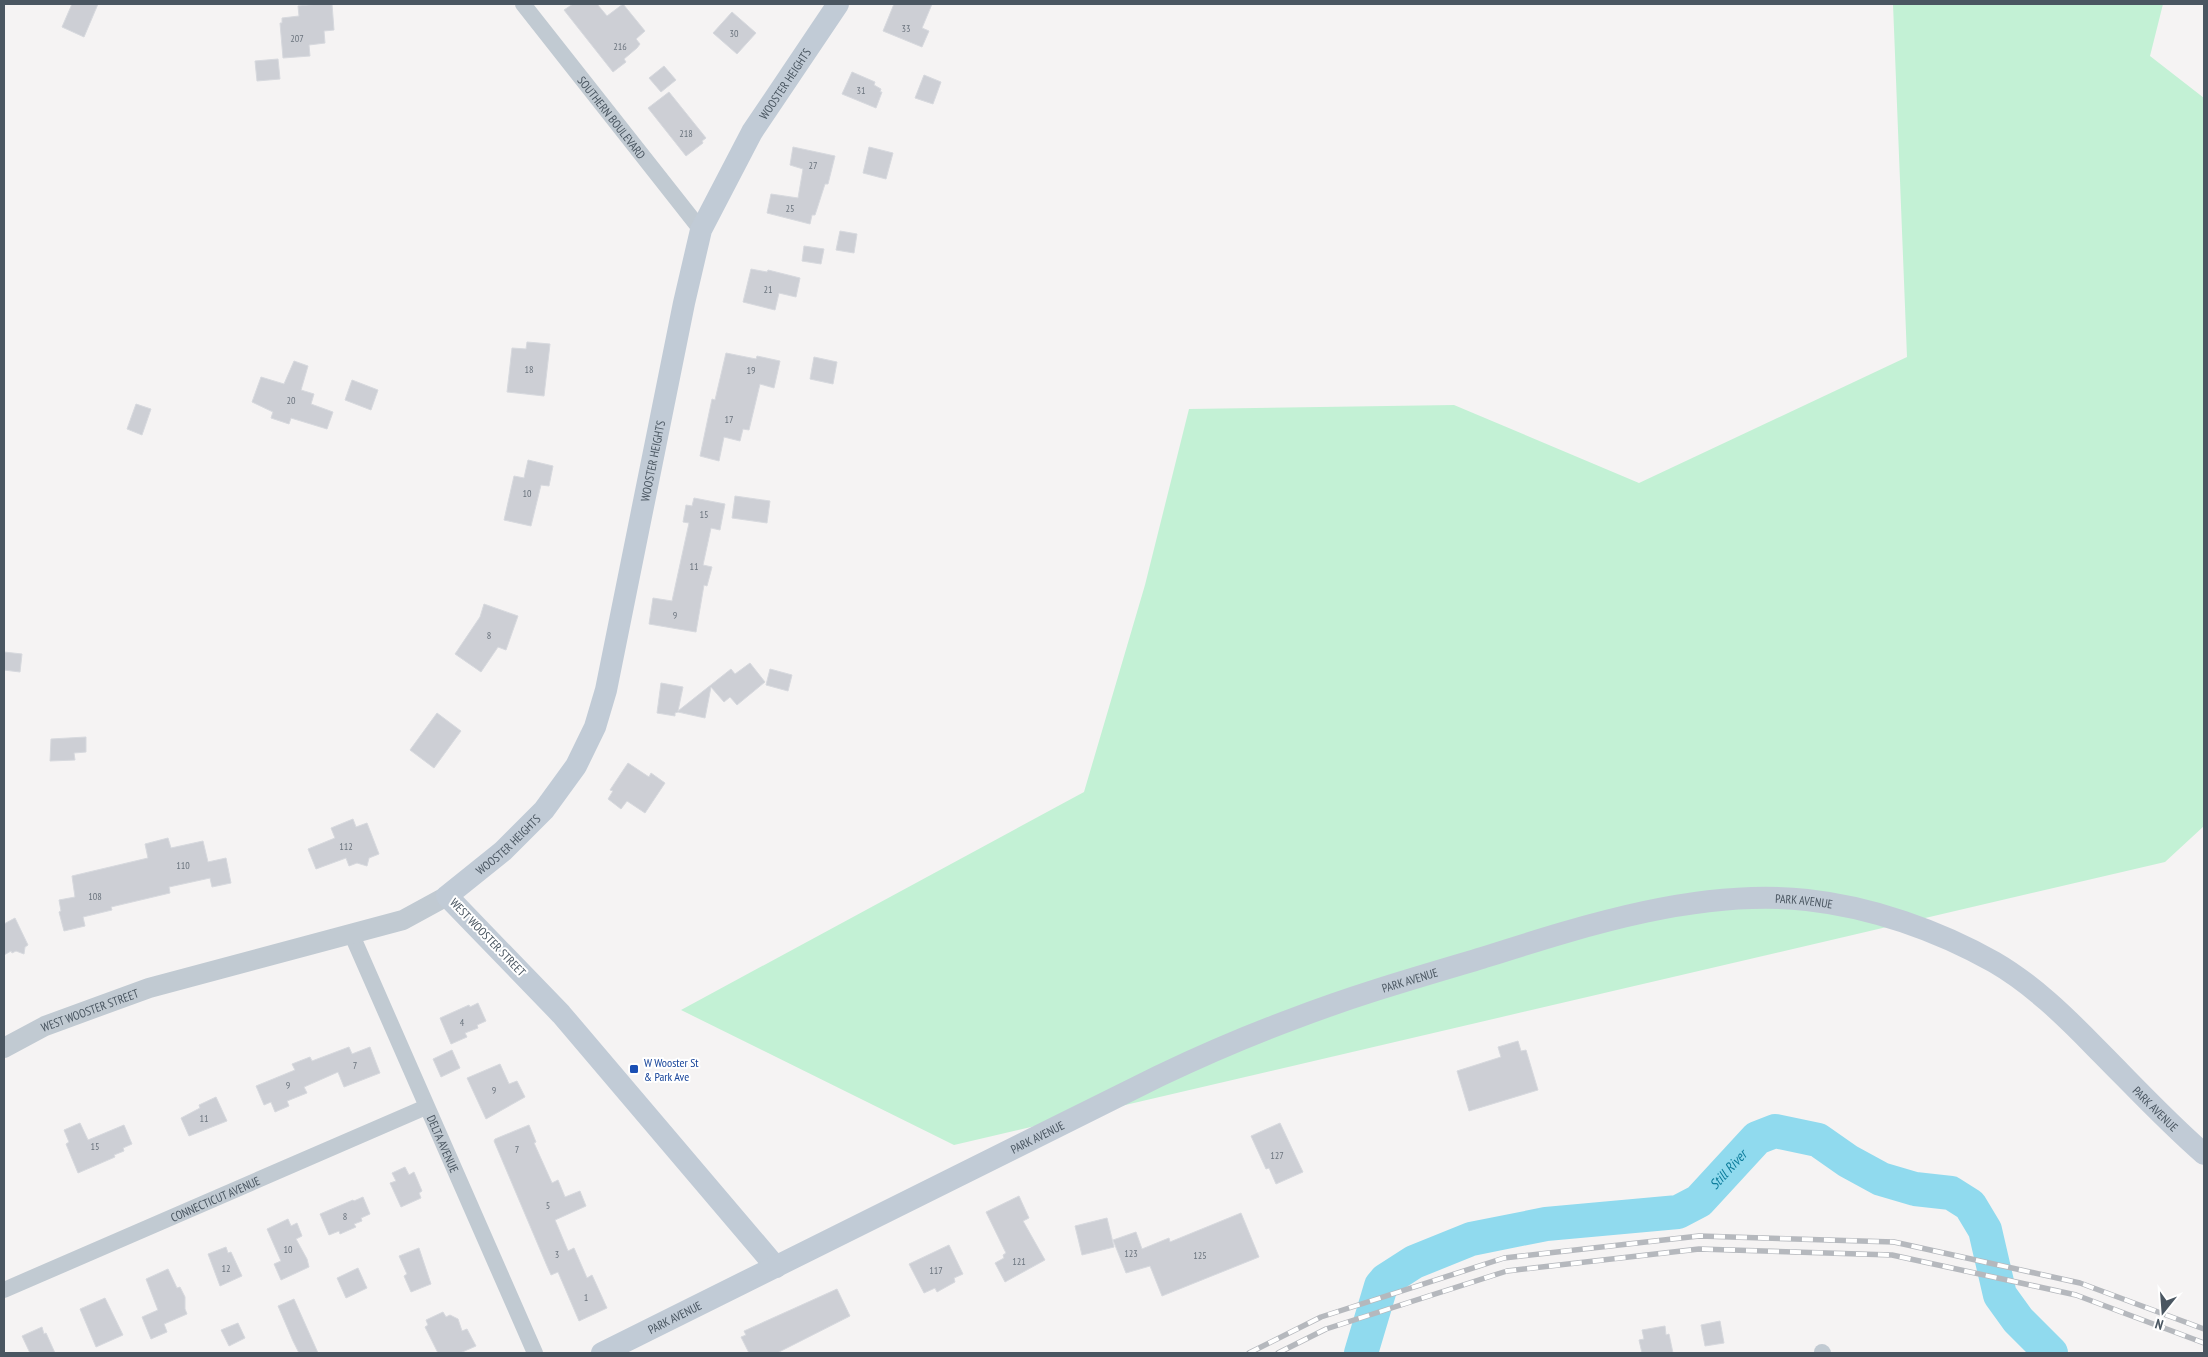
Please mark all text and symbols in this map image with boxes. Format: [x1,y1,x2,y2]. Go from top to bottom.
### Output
house number: 33 [902,22,911,35]
house number: 30 [730,27,739,40]
house number: 207 [290,32,304,45]
house number: 216 [613,40,627,53]
street label: WOOSTER HEIGHTS [755,45,814,122]
street label: SOUTHERN BOULEVARD [575,73,649,162]
house number: 31 [857,84,866,97]
house number: 218 [679,127,693,140]
house number: 27 [809,159,818,172]
house number: 25 [786,202,795,215]
house number: 21 [764,283,773,296]
house number: 18 [525,363,534,376]
house number: 19 [747,364,756,377]
house number: 20 [287,394,296,407]
house number: 17 [725,413,734,426]
street label: WOOSTER HEIGHTS [637,419,668,503]
house number: 10 [523,487,532,500]
house number: 15 [700,508,709,521]
house number: 11 [690,560,699,573]
house number: 9 [673,609,677,622]
house number: 8 [487,629,491,642]
street label: WOOSTER HEIGHTS [473,811,543,878]
house number: 112 [339,840,353,853]
house number: 110 [176,859,190,872]
house number: 108 [88,890,102,903]
street label: PARK AVENUE [1775,890,1834,911]
street label: WEST WOOSTER STREET [447,895,529,980]
street label: PARK AVENUE [1380,964,1440,995]
street label: WEST WOOSTER STREET [39,985,141,1034]
house number: 4 [460,1016,465,1029]
place label: W Wooster St & Park Ave [644,1055,699,1084]
house number: 7 [353,1059,357,1072]
marker: W Wooster St & Park Ave [628,1063,640,1075]
house number: 9 [286,1079,290,1092]
street label: PARK AVENUE [2130,1083,2182,1134]
house number: 9 [492,1084,496,1097]
house number: 11 [200,1112,209,1125]
street label: DELTA AVENUE [424,1113,462,1175]
street label: PARK AVENUE [1008,1117,1066,1156]
house number: 15 [91,1140,100,1153]
house number: 7 [515,1143,519,1156]
water label: Still River [1705,1144,1752,1193]
house number: 127 [1270,1149,1284,1162]
street label: CONNECTICUT AVENUE [168,1172,262,1224]
house number: 5 [546,1199,550,1212]
house number: 8 [343,1210,347,1223]
house number: 10 [284,1243,293,1256]
house number: 123 [1124,1247,1138,1260]
house number: 3 [555,1248,559,1261]
house number: 125 [1193,1249,1207,1262]
house number: 121 [1012,1255,1026,1268]
house number: 12 [222,1262,231,1275]
house number: 117 [929,1264,943,1277]
north arrow [2138,1287,2188,1337]
house number: 1 [584,1291,588,1304]
street label: PARK AVENUE [645,1297,704,1337]
text: N [2153,1315,2165,1334]

